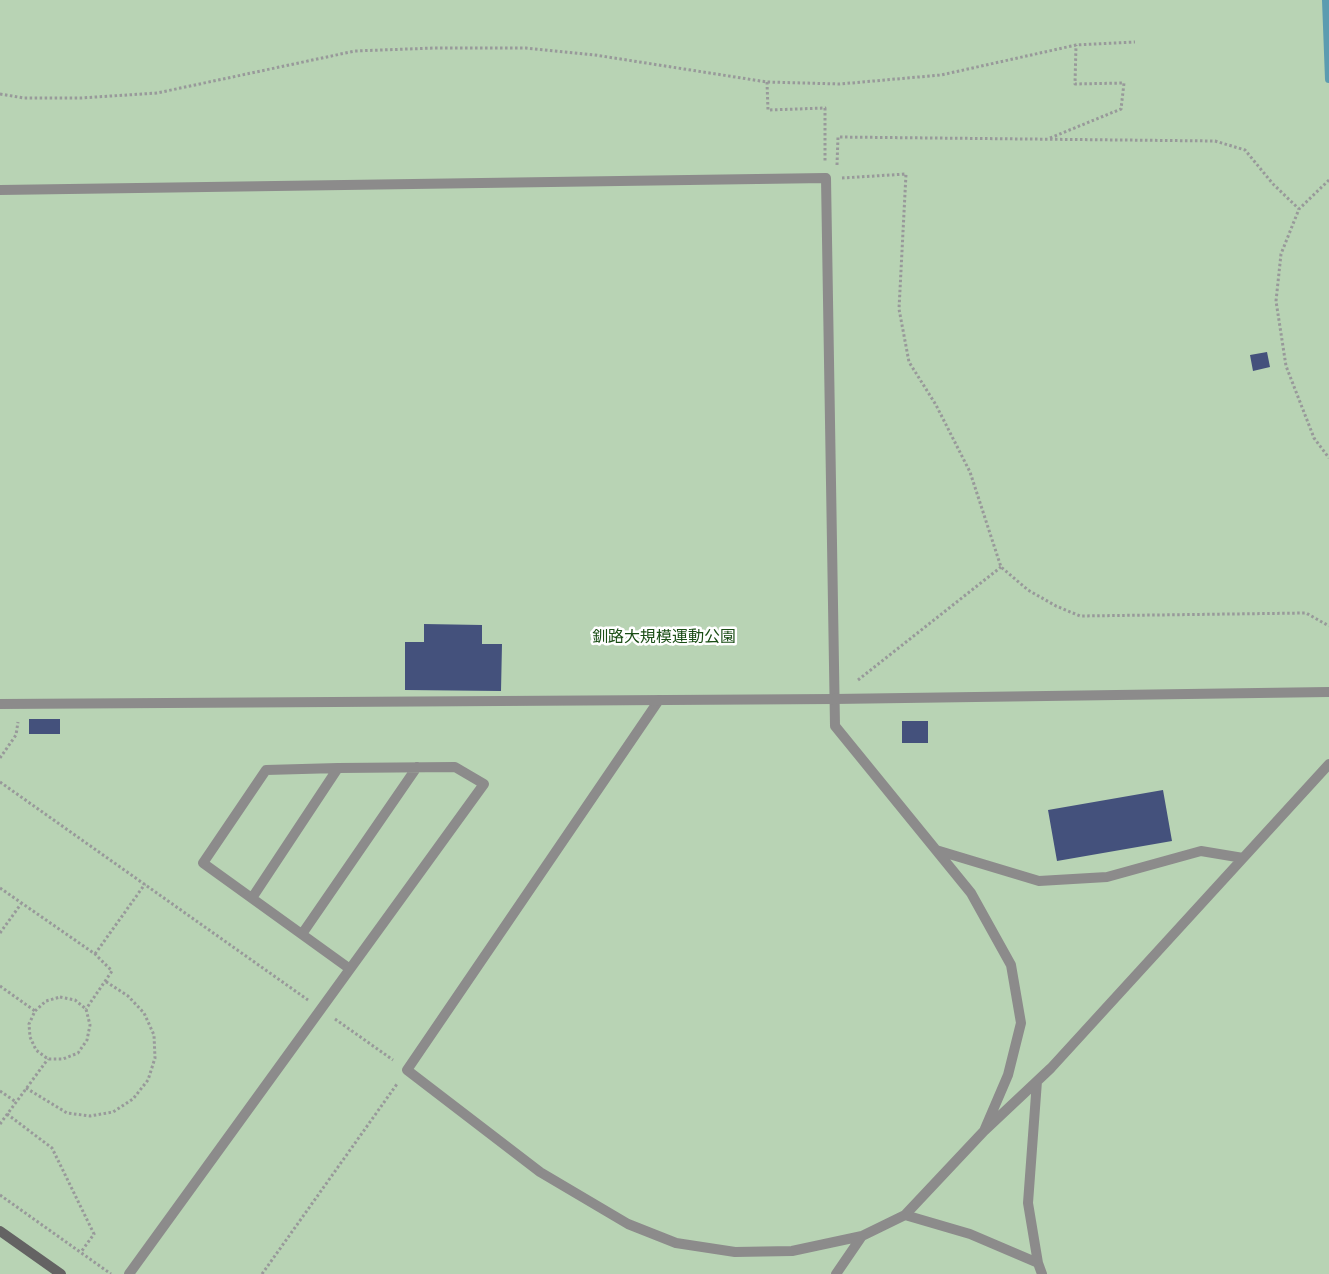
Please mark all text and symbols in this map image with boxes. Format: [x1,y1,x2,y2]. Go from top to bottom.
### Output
park label: 釧路大規模運動公園 [592,627,736,647]

